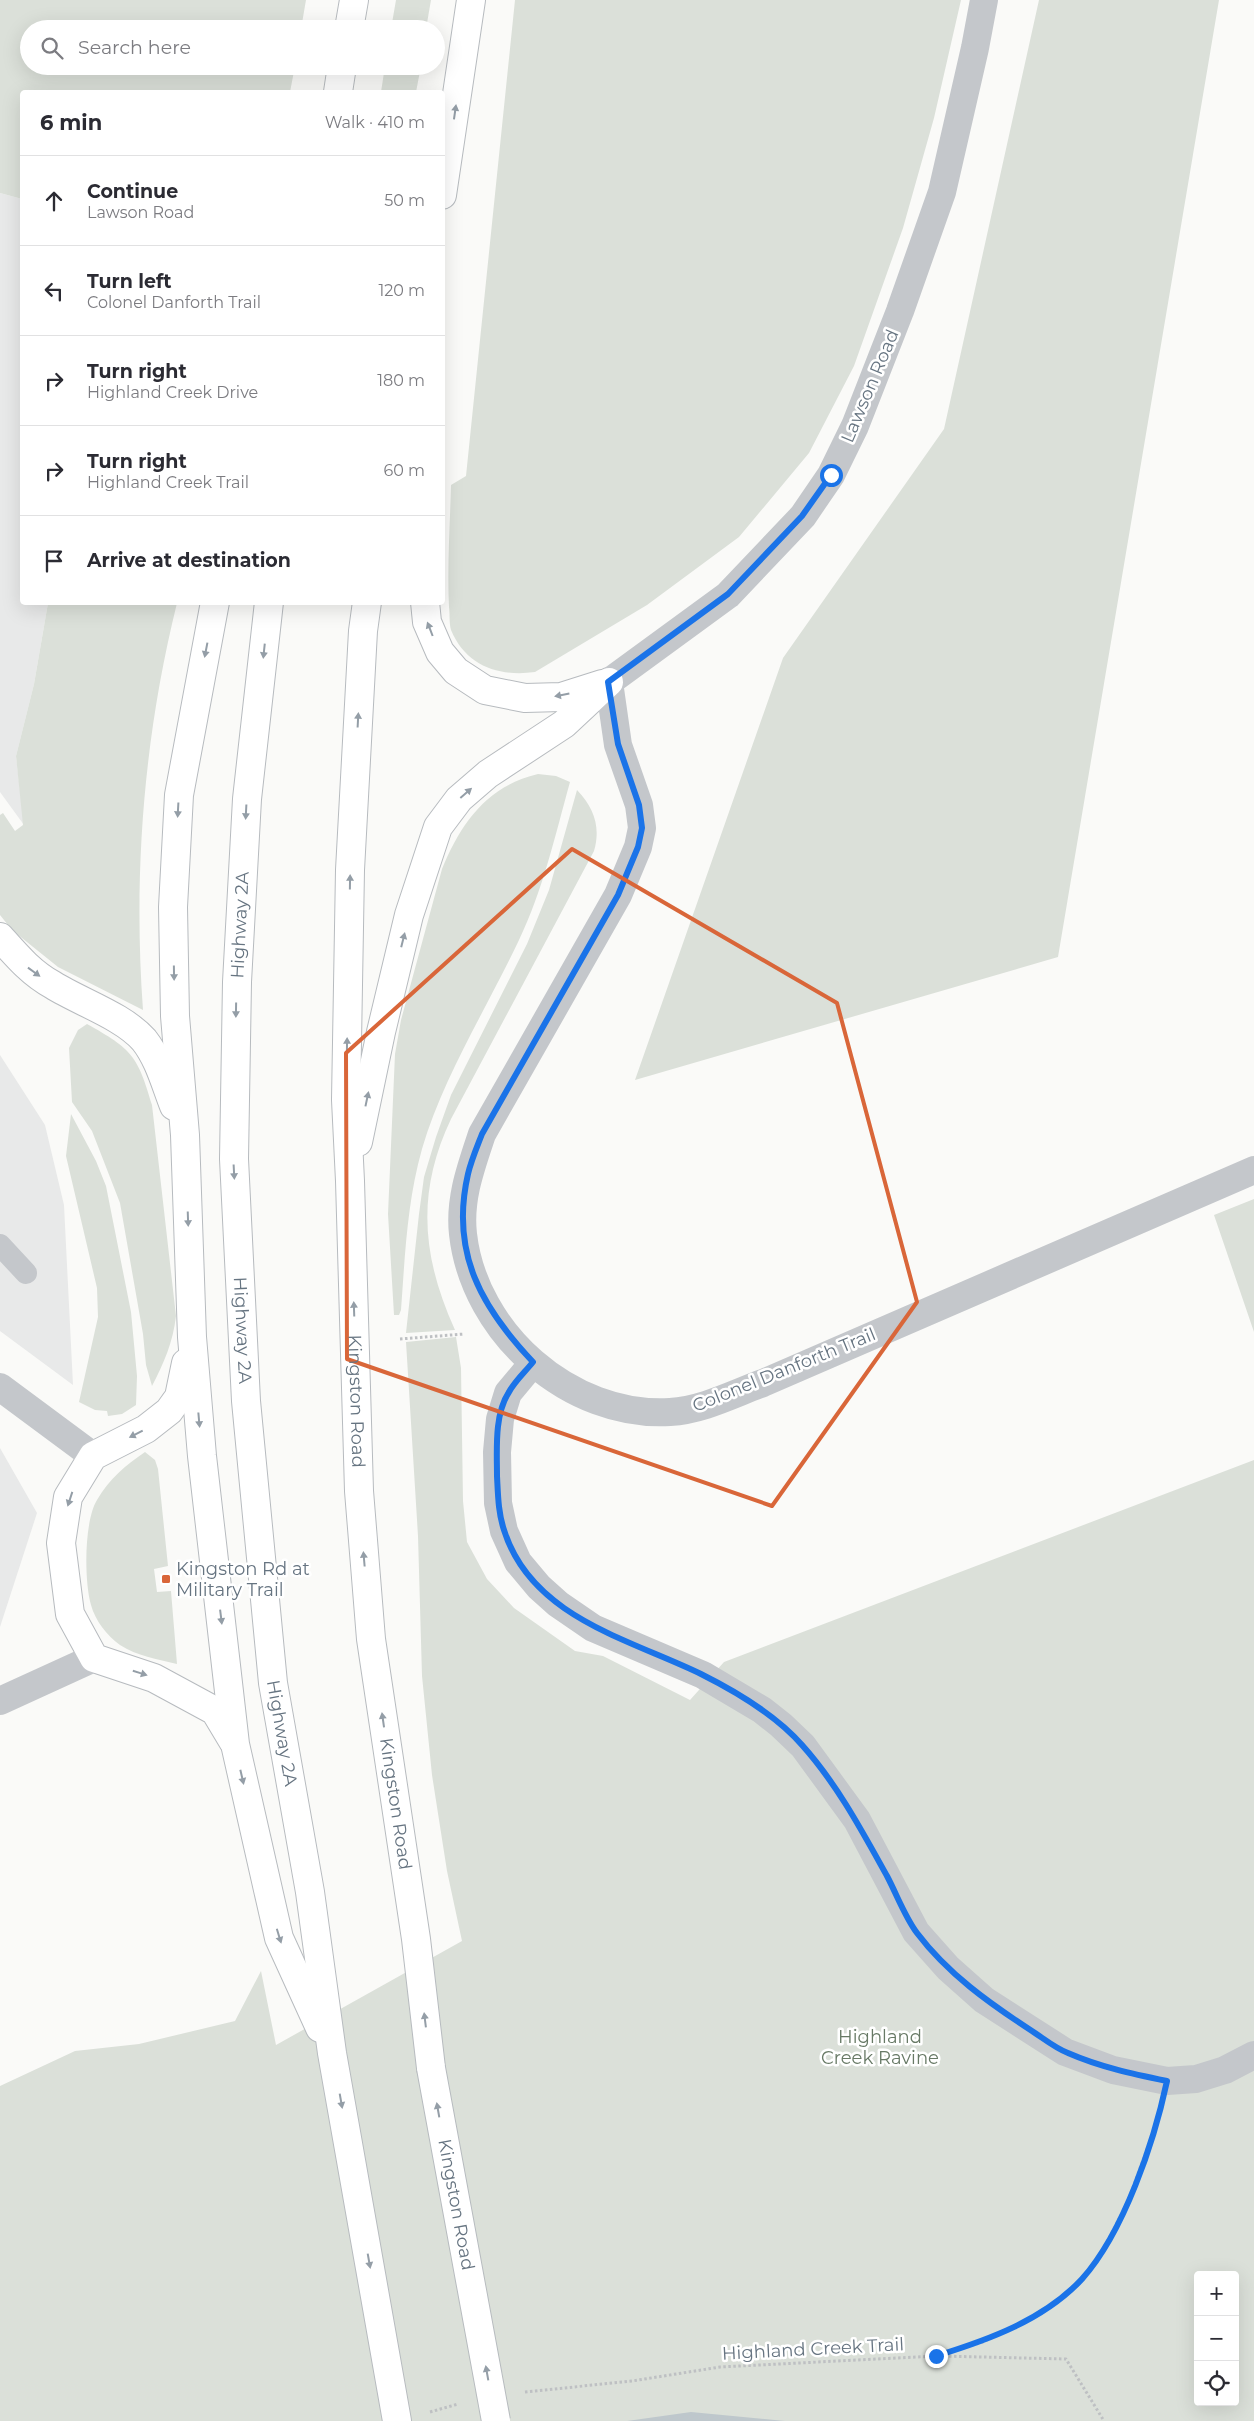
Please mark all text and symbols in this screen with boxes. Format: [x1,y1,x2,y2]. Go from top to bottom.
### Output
search box [20,20,445,75]
icon: search [38,34,66,62]
text: Search here [78,36,191,59]
one-way arrow [451,103,459,119]
text: 6 min [40,110,102,135]
text: Walk · 410 m [325,113,425,132]
text: Continue [87,180,178,203]
icon: ahead [40,187,68,215]
text: 50 m [384,191,425,210]
text: Lawson Road [87,203,194,222]
text: Turn left [87,270,172,293]
icon: left [40,277,68,305]
text: 120 m [378,281,425,300]
text: Colonel Danforth Trail [87,293,261,312]
street label: Lawson Road [836,326,904,446]
text: Turn right [87,360,187,383]
icon: right [40,367,68,395]
text: 180 m [377,371,425,390]
text: Highland Creek Drive [87,383,258,402]
text: Turn right [87,450,187,473]
icon: right [40,457,68,485]
text: 60 m [383,461,425,480]
route start [820,464,843,487]
text: Highland Creek Trail [87,473,249,492]
icon: arrive [40,547,68,575]
text: Arrive at destination [87,549,291,572]
one-way arrow [426,621,434,636]
one-way arrow [201,643,209,659]
one-way arrow [260,643,268,659]
one-way arrow [553,692,569,700]
one-way arrow [355,712,363,728]
one-way arrow [460,787,472,799]
one-way arrow [173,802,181,818]
one-way arrow [242,805,250,821]
street label: Highway 2A [226,871,254,979]
one-way arrow [346,874,354,890]
one-way arrow [399,933,407,948]
one-way arrow [171,965,179,981]
one-way arrow [27,967,40,977]
one-way arrow [232,1002,240,1018]
one-way arrow [343,1036,351,1052]
one-way arrow [363,1091,371,1106]
one-way arrow [231,1164,239,1180]
one-way arrow [184,1211,192,1227]
street label: Highway 2A [229,1276,256,1384]
one-way arrow [349,1301,357,1317]
street label: Colonel Danforth Trail [689,1323,879,1417]
street label: Kingston Road [343,1334,369,1468]
one-way arrow [195,1413,203,1429]
one-way arrow [129,1430,144,1438]
one-way arrow [65,1491,73,1506]
one-way arrow [360,1550,368,1566]
place label: Kingston Rd at Military Trail [176,1558,310,1601]
marker: Kingston Rd at Military Trail [160,1573,172,1585]
one-way arrow [217,1609,225,1625]
one-way arrow [133,1670,148,1678]
street label: Highway 2A [262,1678,302,1788]
one-way arrow [379,1712,387,1728]
street label: Kingston Road [375,1736,416,1871]
one-way arrow [238,1770,246,1785]
one-way arrow [276,1928,283,1943]
one-way arrow [421,2011,429,2027]
park label: Highland Creek Ravine [821,2026,939,2069]
one-way arrow [337,2094,345,2110]
one-way arrow [434,2102,442,2118]
street label: Kingston Road [433,2137,479,2272]
one-way arrow [366,2254,374,2270]
map controls [1194,2271,1239,2406]
button: + [1194,2271,1239,2316]
button: − [1194,2316,1239,2361]
street label: Highland Creek Trail [721,2333,905,2365]
route end [925,2345,948,2368]
button: locate [1194,2361,1239,2406]
one-way arrow [482,2365,490,2381]

